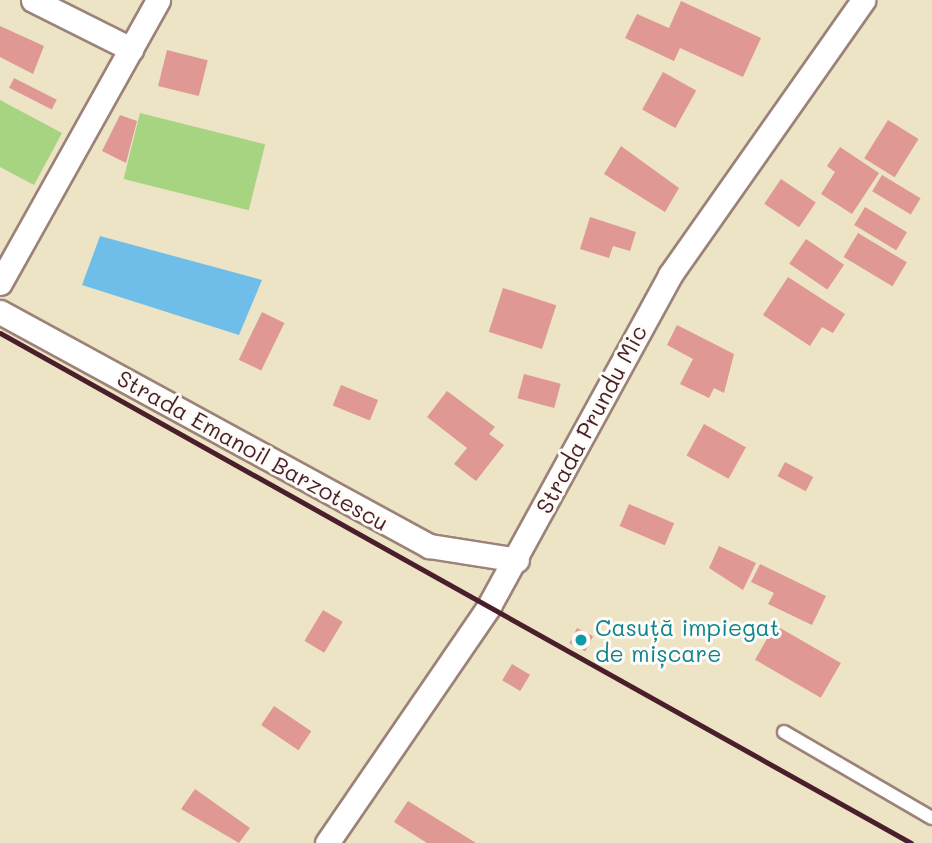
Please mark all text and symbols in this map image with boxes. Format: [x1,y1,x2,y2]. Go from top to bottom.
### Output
street label: Strada Prundu Mic [530,320,652,518]
street label: Strada Emanoil Barzotescu [113,364,393,536]
place label: Casuță impiegat de mișcare [595,613,780,667]
marker: Casuță impiegat de mișcare [573,632,589,648]

